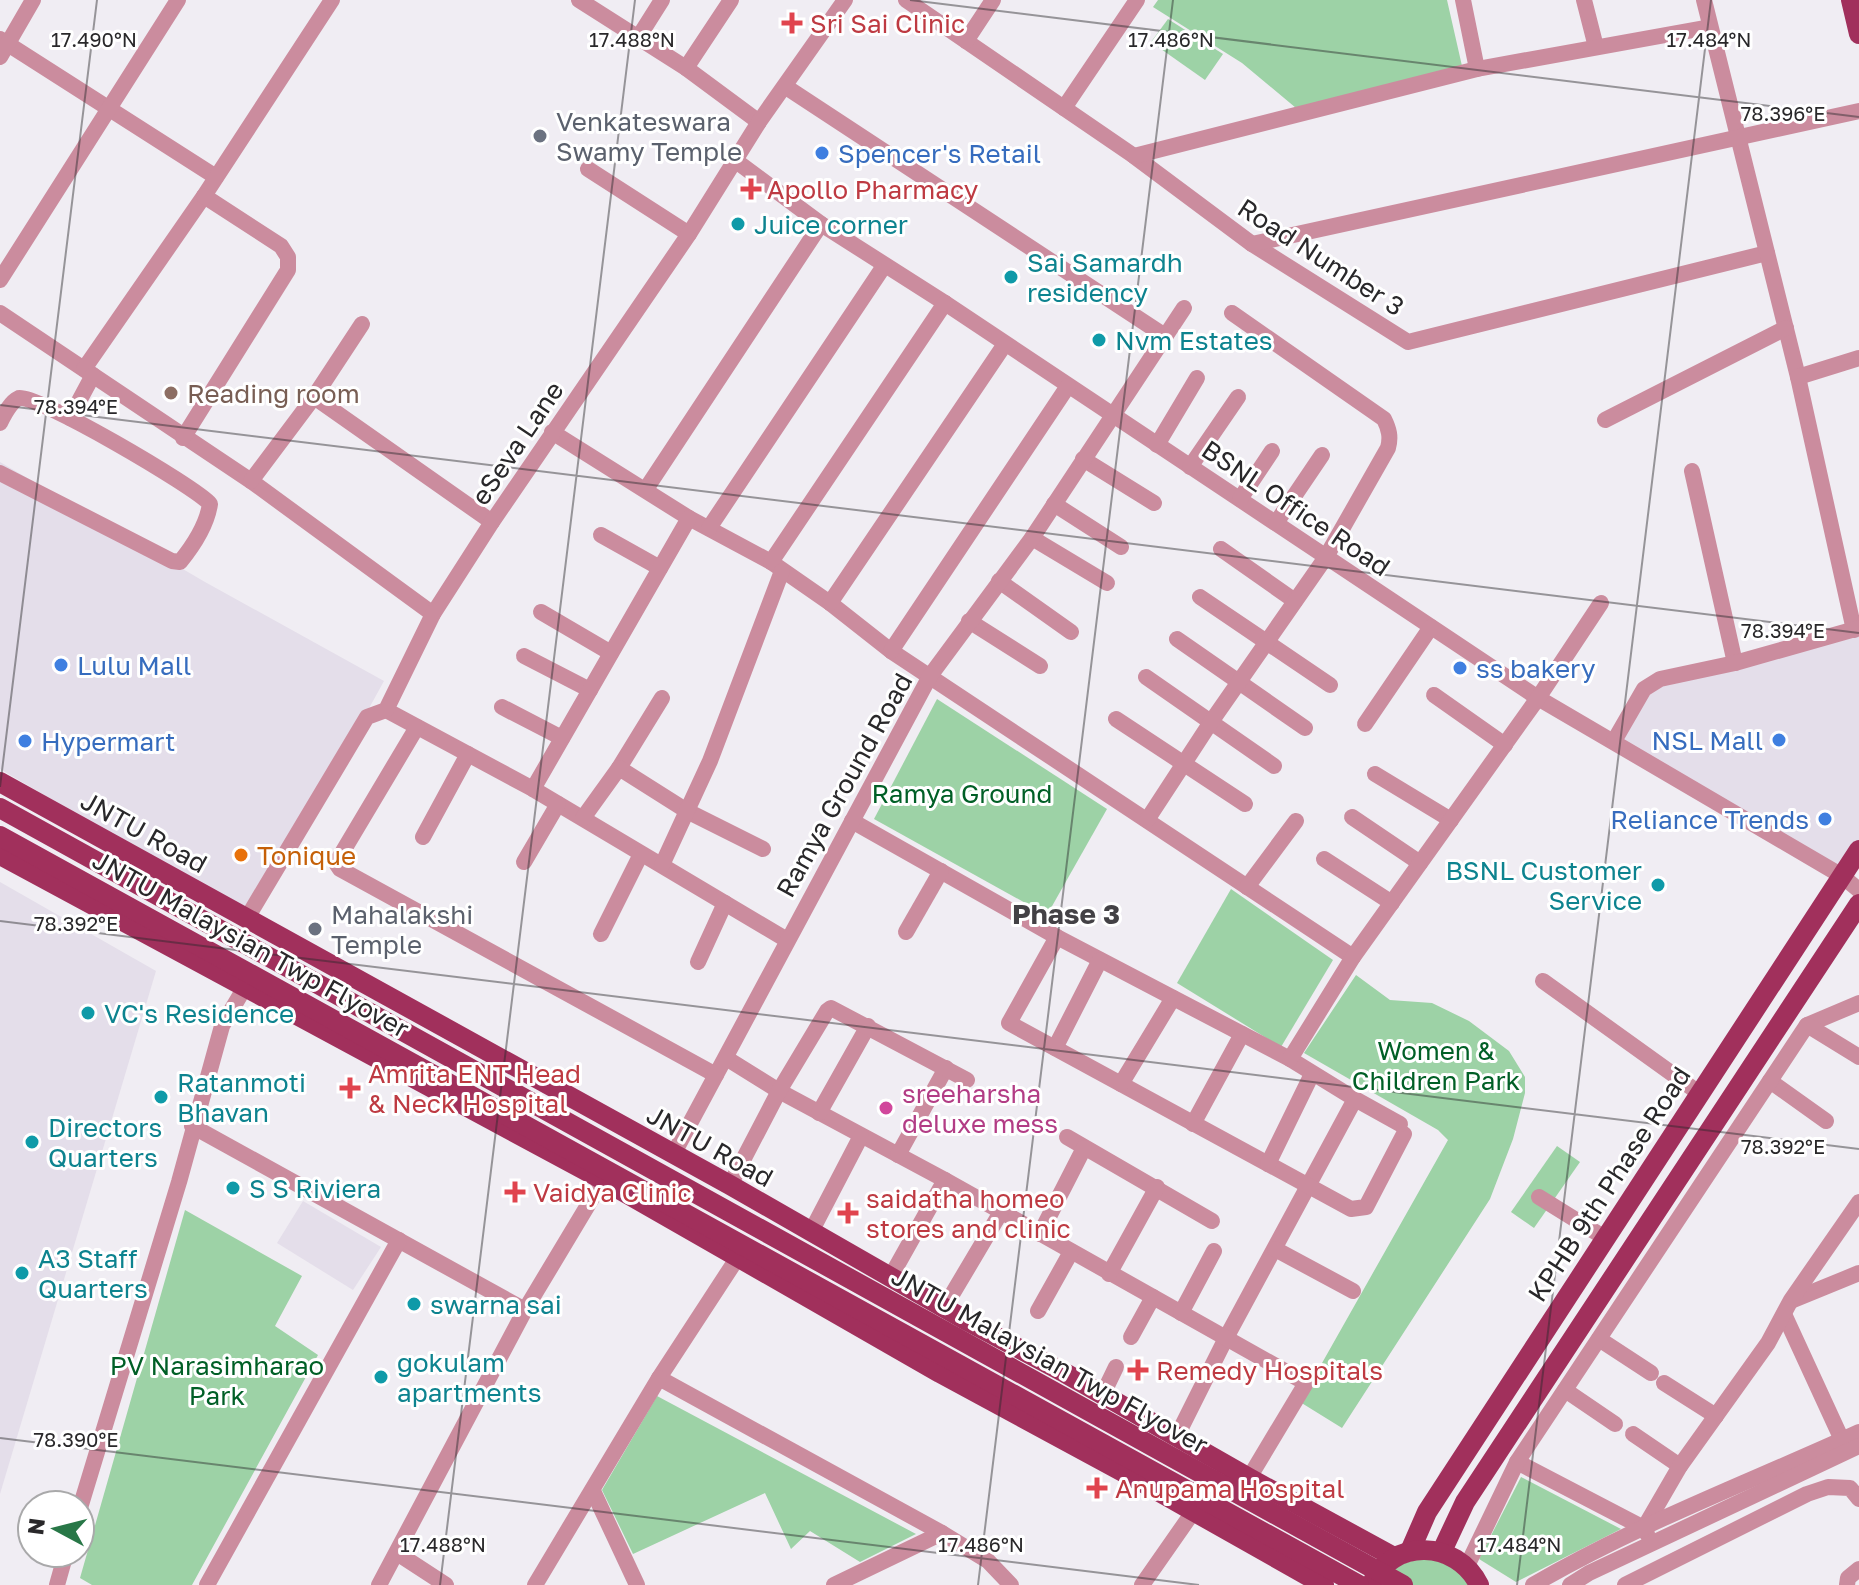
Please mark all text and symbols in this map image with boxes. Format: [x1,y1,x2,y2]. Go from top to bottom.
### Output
place label: Sri Sai Clinic [810,8,965,39]
marker: Sri Sai Clinic [781,12,803,34]
text: 17.490°N [51,27,137,51]
text: 17.488°N [589,27,675,51]
text: 17.486°N [1128,27,1214,51]
text: 17.484°N [1667,27,1751,51]
text: 78.396°E [1741,101,1825,125]
place label: Venkateswara Swamy Temple [556,106,742,167]
marker: Venkateswara Swamy Temple [531,127,549,145]
place label: Spencer's Retail [838,138,1041,169]
marker: Spencer's Retail [813,144,831,162]
place label: Apollo Pharmacy [767,174,979,205]
marker: Apollo Pharmacy [742,180,760,198]
street label: Road Number 3 [1232,192,1410,322]
place label: Juice corner [754,209,908,240]
marker: Juice corner [729,215,747,233]
place label: Sai Samardh residency [1027,247,1183,308]
marker: Sai Samardh residency [1002,268,1020,286]
place label: Nvm Estates [1115,325,1273,356]
marker: Nvm Estates [1090,331,1108,349]
street label: eSeva Lane [464,375,570,511]
place label: Reading room [187,378,360,409]
marker: Reading room [162,384,180,402]
text: 78.394°E [34,394,118,418]
street label: BSNL Office Road [1196,434,1396,582]
text: 78.394°E [1741,618,1825,642]
place label: Lulu Mall [77,650,191,681]
place label: ss bakery [1476,653,1596,684]
marker: Lulu Mall [52,656,70,674]
marker: ss bakery [1451,659,1469,677]
street label: Ramya Ground Road [770,668,918,902]
place label: NSL Mall [1652,725,1763,756]
place label: Hypermart [41,726,175,757]
marker: NSL Mall [1770,731,1788,749]
marker: Hypermart [16,732,34,750]
park label: Ramya Ground [871,778,1053,809]
street label: JNTU Road [75,785,213,879]
place label: Reliance Trends [1610,804,1809,835]
marker: Reliance Trends [1816,810,1834,828]
place label: Tonique [257,840,356,871]
street label: JNTU Malaysian Twp Flyover [87,844,415,1044]
marker: Tonique [232,846,250,864]
place label: BSNL Customer Service [1445,855,1642,916]
marker: BSNL Customer Service [1649,876,1667,894]
district label: Phase 3 [1012,897,1120,930]
place label: Mahalakshi Temple [331,899,473,960]
text: 78.392°E [34,911,118,935]
marker: Mahalakshi Temple [306,920,324,938]
place label: VC's Residence [104,998,294,1029]
marker: VC's Residence [79,1004,97,1022]
park label: Women & Children Park [1352,1035,1521,1096]
place label: Amrita ENT Head & Neck Hospital [368,1058,581,1119]
street label: KPHB 9th Phase Road [1521,1061,1697,1307]
place label: Ratanmoti Bhavan [177,1067,306,1128]
marker: Amrita ENT Head & Neck Hospital [339,1077,361,1099]
place label: sreeharsha deluxe mess [902,1078,1058,1139]
marker: Ratanmoti Bhavan [152,1088,170,1106]
street label: JNTU Road [641,1099,779,1193]
marker: sreeharsha deluxe mess [877,1099,895,1117]
place label: Directors Quarters [48,1112,162,1173]
marker: Directors Quarters [23,1133,41,1151]
text: 78.392°E [1741,1134,1825,1158]
place label: S S Riviera [249,1173,381,1204]
place label: Vaidya Clinic [533,1177,692,1208]
marker: S S Riviera [224,1179,242,1197]
marker: Vaidya Clinic [504,1181,526,1203]
place label: saidatha homeo stores and clinic [866,1183,1071,1244]
marker: saidatha homeo stores and clinic [837,1202,859,1224]
place label: A3 Staff Quarters [38,1243,148,1304]
street label: JNTU Malaysian Twp Flyover [886,1260,1214,1460]
marker: A3 Staff Quarters [13,1264,31,1282]
place label: swarna sai [430,1289,562,1320]
marker: swarna sai [405,1295,423,1313]
place label: gokulam apartments [397,1347,541,1408]
park label: PV Narasimharao Park [110,1350,324,1411]
place label: Remedy Hospitals [1156,1355,1383,1386]
marker: Remedy Hospitals [1127,1359,1149,1381]
marker: gokulam apartments [372,1368,390,1386]
text: 78.390°E [34,1427,119,1451]
place label: Anupama Hospital [1115,1473,1345,1504]
marker: Anupama Hospital [1086,1477,1108,1499]
north arrow [16,1489,96,1569]
text: N [21,1517,50,1536]
text: 17.488°N [400,1532,486,1556]
text: 17.486°N [938,1532,1024,1556]
text: 17.484°N [1477,1532,1561,1556]

